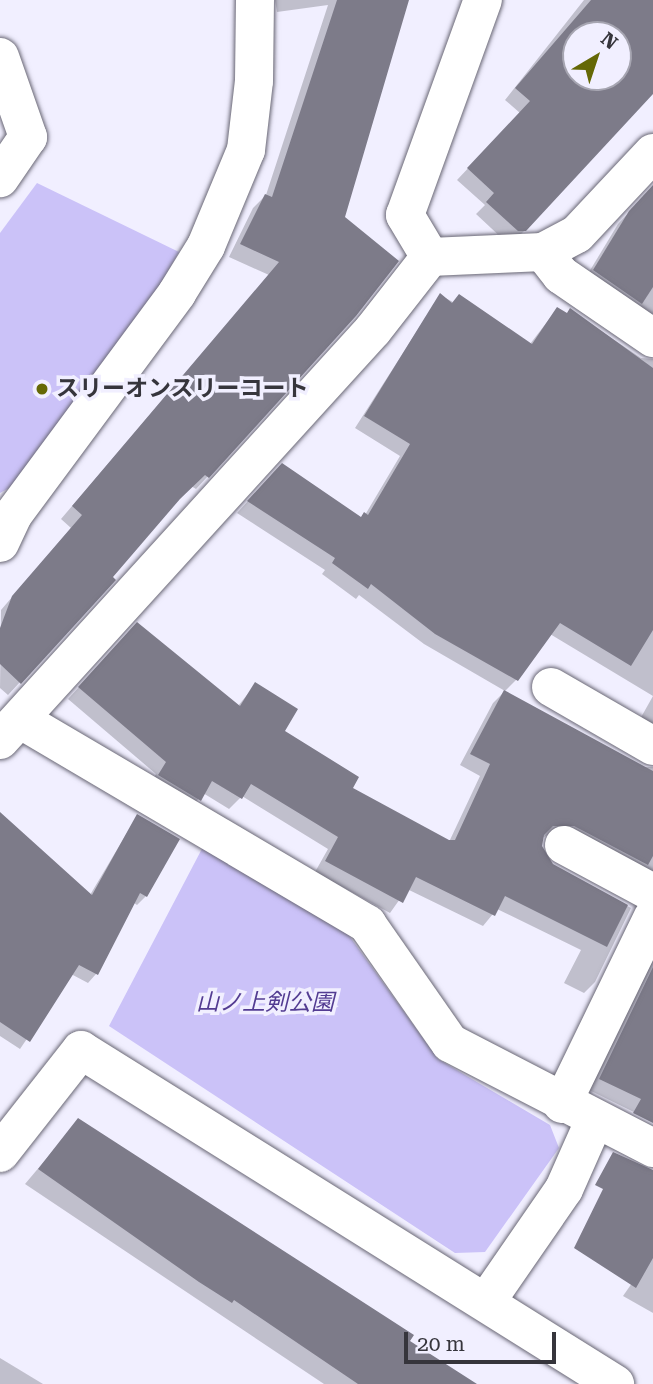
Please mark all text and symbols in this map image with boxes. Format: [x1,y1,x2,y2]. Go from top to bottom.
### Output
north arrow [562,21,632,91]
text: N [596,27,622,54]
place label: スリーオンスリーコート [56,375,309,403]
marker: スリーオンスリーコート [34,381,50,397]
park label: 山ノ上剣公園 [196,989,334,1017]
scale bar [408,1318,560,1362]
text: 20 m [417,1332,465,1356]

